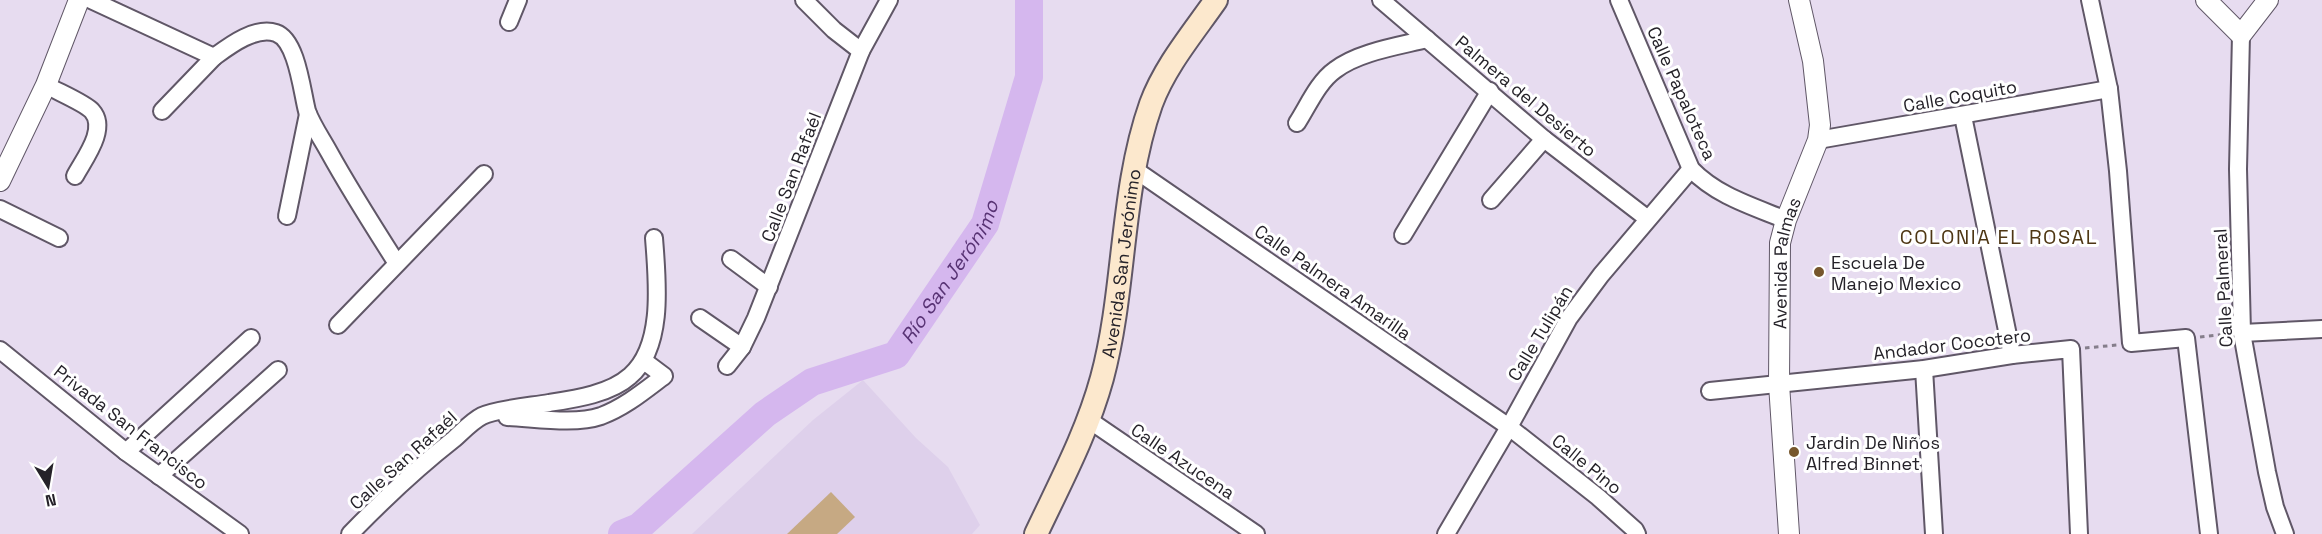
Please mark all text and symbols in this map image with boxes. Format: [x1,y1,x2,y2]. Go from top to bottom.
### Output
street label: Calle Papaloteca [1642,23,1722,163]
street label: Palmera del Desierto [1451,30,1601,162]
street label: Calle Coquito [1901,75,2019,117]
street label: Calle San Rafaél [756,109,826,245]
street label: Avenida San Jerónimo [1096,167,1145,360]
street label: Avenida Palmas [1768,194,1806,329]
water label: Río San Jerónimo [894,197,1004,349]
street label: Calle Palmera Amarilla [1250,219,1416,345]
district label: COLONIA EL ROSAL [1900,224,2098,250]
street label: Calle Palmeral [2208,228,2238,348]
place label: Escuela De Manejo Mexico [1831,251,1961,295]
marker: Escuela De Manejo Mexico [1812,265,1826,279]
street label: Calle Tulipán [1502,281,1578,385]
street label: Andador Cocotero [1872,323,2032,365]
street label: Privada San Francisco [49,360,213,494]
street label: Calle San Rafaél [344,406,462,514]
street label: Calle Azucena [1127,418,1239,504]
street label: Calle Pino [1547,429,1627,499]
place label: Jardin De Niños Alfred Binnet [1806,431,1940,475]
marker: Jardin De Niños Alfred Binnet [1787,445,1801,459]
north arrow [18,456,78,516]
text: N [43,489,58,512]

